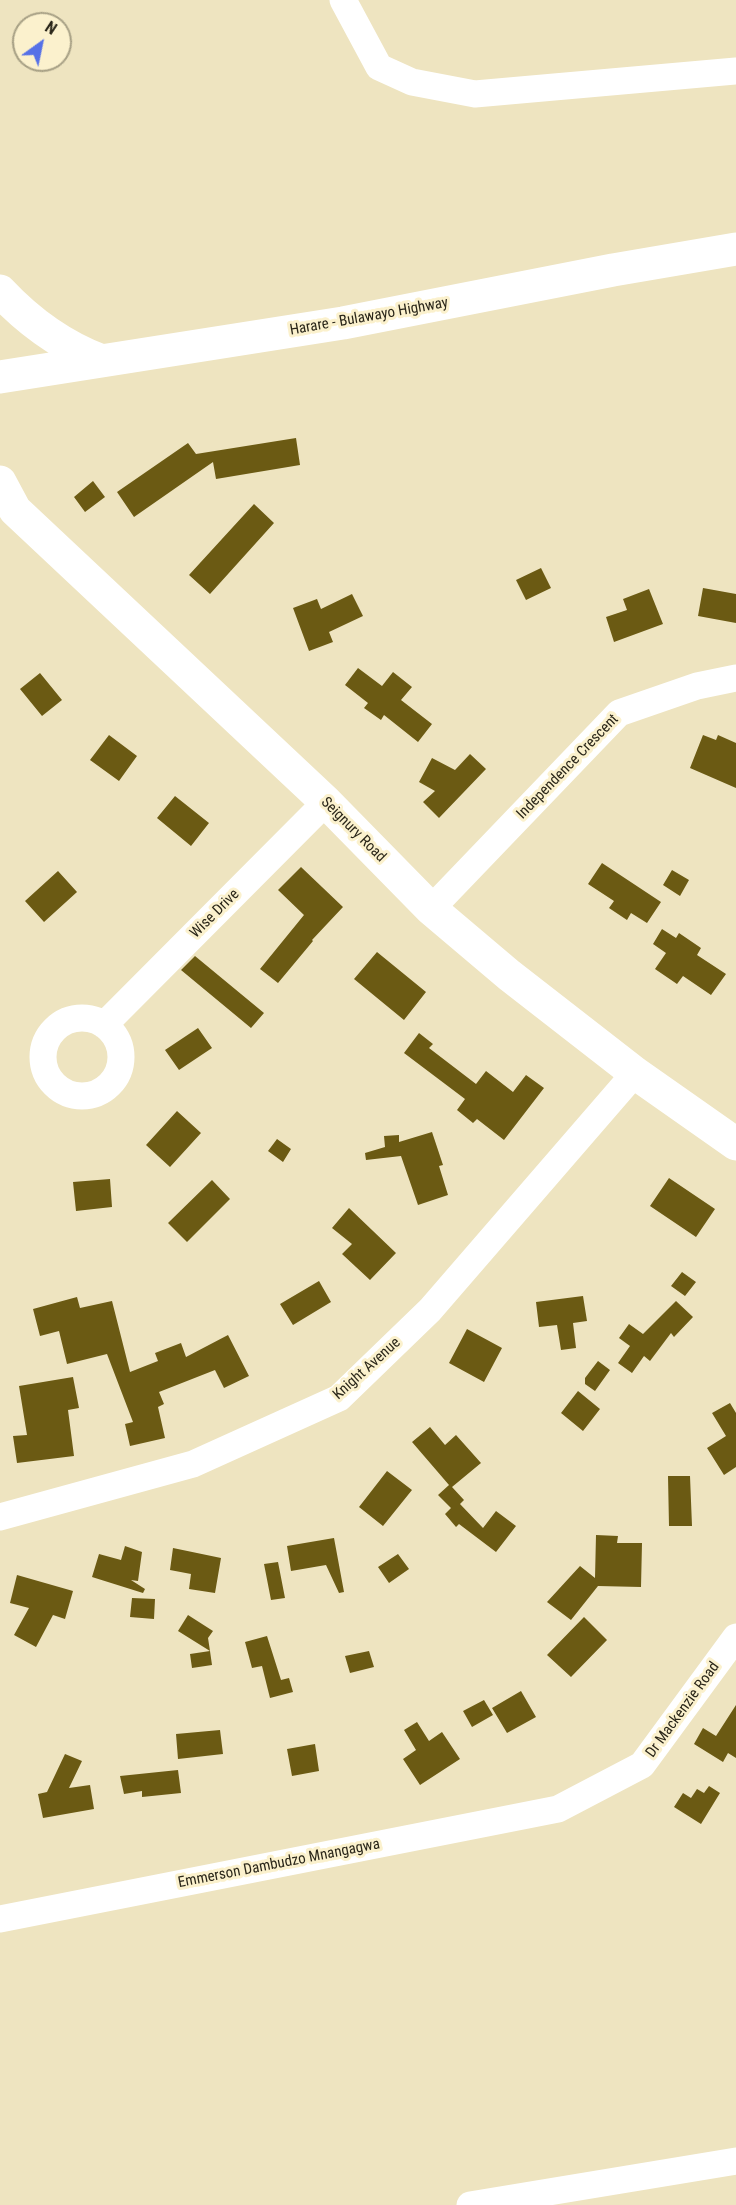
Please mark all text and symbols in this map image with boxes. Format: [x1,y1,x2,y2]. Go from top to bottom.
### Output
north arrow [12,12,72,72]
text: N [42,18,60,39]
street label: Harare - Bulawayo Highway [288,294,450,340]
street label: Independence Crescent [513,711,623,823]
street label: Seignury Road [317,794,389,866]
street label: Wise Drive [187,886,243,942]
street label: Knight Avenue [330,1334,404,1404]
street label: Dr Mackenzie Road [642,1659,724,1761]
street label: Emmerson Dambudzo Mnangagwa [177,1836,381,1892]

